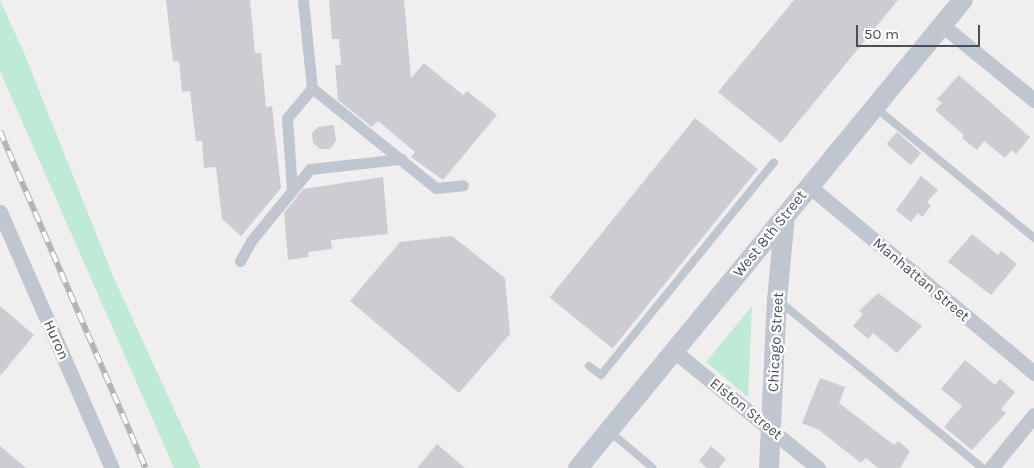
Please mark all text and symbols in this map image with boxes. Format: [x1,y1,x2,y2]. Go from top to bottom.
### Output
scale bar [859,15,983,47]
text: 50 m [864,25,899,43]
street label: West 8th Street [730,187,810,281]
street label: Manhattan Street [869,234,973,326]
street label: Chicago Street [764,292,788,392]
street label: Huron [39,317,73,363]
street label: Elston Street [706,374,786,444]

